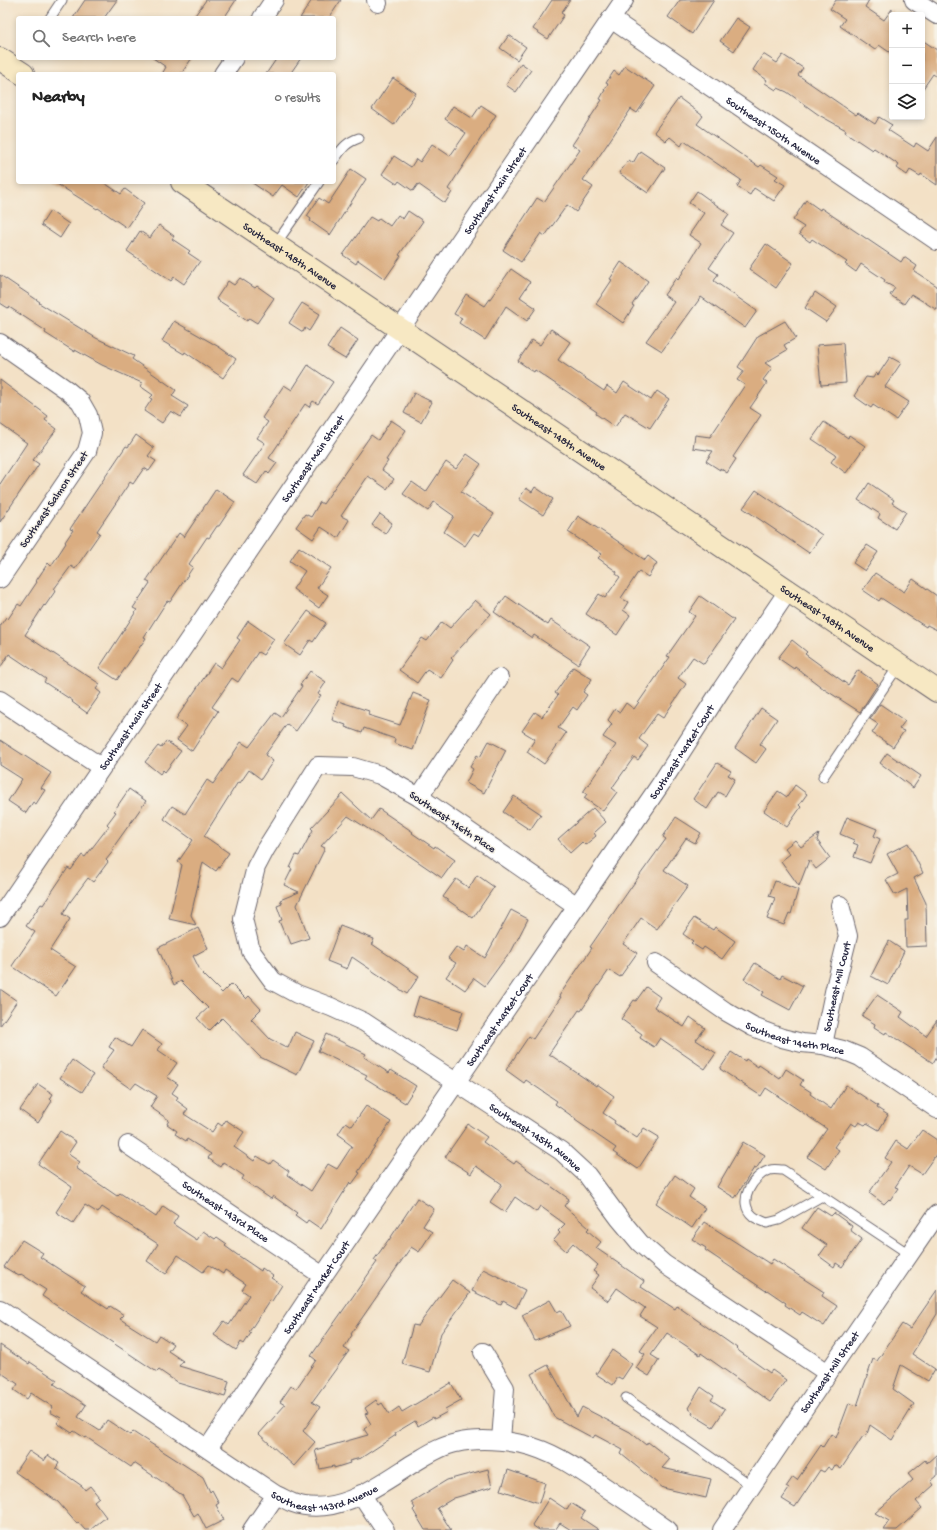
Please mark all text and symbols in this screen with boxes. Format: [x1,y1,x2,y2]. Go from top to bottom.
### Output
map controls [889,12,925,120]
button: + [889,12,925,48]
search box [16,16,336,60]
icon: search [30,27,52,49]
text: Search here [62,29,136,47]
button: − [889,48,925,84]
button: layers [889,84,925,120]
text: Nearby [32,88,85,108]
text: 0 results [274,91,320,106]
street label: Southeast 150th Avenue [723,95,823,168]
street label: Southeast Main Street [462,144,531,237]
street label: Southeast 148th Avenue [240,221,339,293]
street label: Southeast 148th Avenue [509,402,608,474]
street label: Southeast Main Street [280,412,349,505]
street label: Southeast Salmon Street [18,448,92,551]
street label: Southeast 148th Avenue [777,583,877,655]
street label: Southeast Main Street [98,680,166,773]
street label: Southeast Market Court [648,702,719,802]
street label: Southeast 146th Place [406,789,498,856]
street label: Southeast Mill Court [822,939,855,1033]
street label: Southeast Market Court [465,971,538,1069]
street label: Southeast 146th Place [743,1020,845,1058]
street label: Southeast 145th Avenue [486,1102,584,1175]
street label: Southeast 143rd Place [179,1179,271,1246]
street label: Southeast Market Court [282,1238,354,1337]
street label: Southeast Mill Street [799,1328,864,1416]
street label: Southeast 143rd Avenue [268,1477,380,1495]
text: Southeast 143rd Avenue [268,1483,381,1515]

